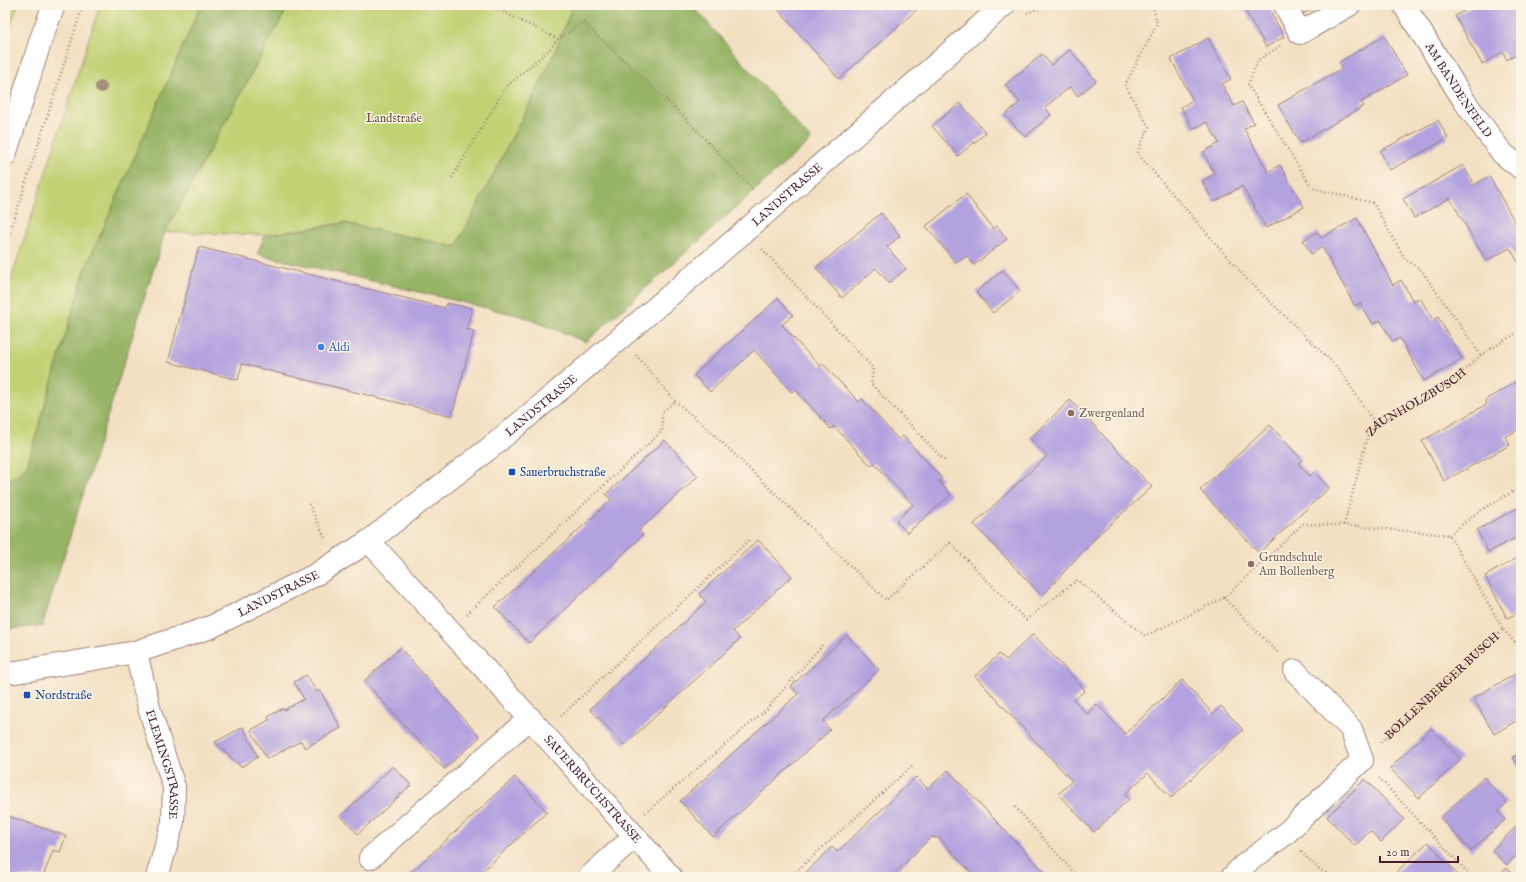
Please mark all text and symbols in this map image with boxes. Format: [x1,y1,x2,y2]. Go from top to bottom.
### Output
street label: AM BANDENFELD [1421,39,1496,141]
park label: Landstraße [366,111,423,126]
street label: LANDSTRASSE [748,159,826,229]
place label: Aldi [328,340,350,355]
marker: Aldi [316,342,326,352]
street label: ZAUNHOLZBUSCH [1363,364,1469,439]
street label: LANDSTRASSE [502,371,580,440]
place label: Zwergenland [1079,406,1145,421]
marker: Zwergenland [1066,408,1076,418]
place label: Sauerbruchstraße [520,465,606,480]
marker: Sauerbruchstraße [507,467,517,477]
place label: Grundschule Am Bollenberg [1258,550,1335,579]
marker: Grundschule Am Bollenberg [1246,559,1256,569]
street label: LANDSTRASSE [235,567,322,620]
street label: BOLLENBERGER BUSCH [1381,629,1502,742]
place label: Nordstraße [35,688,92,703]
marker: Nordstraße [22,690,32,700]
street label: FLEMINGSTRASSE [142,707,183,820]
street label: SAUERBRUCHSTRASSE [541,732,645,846]
scale bar [1380,838,1458,864]
text: 20 m [1386,845,1409,860]

